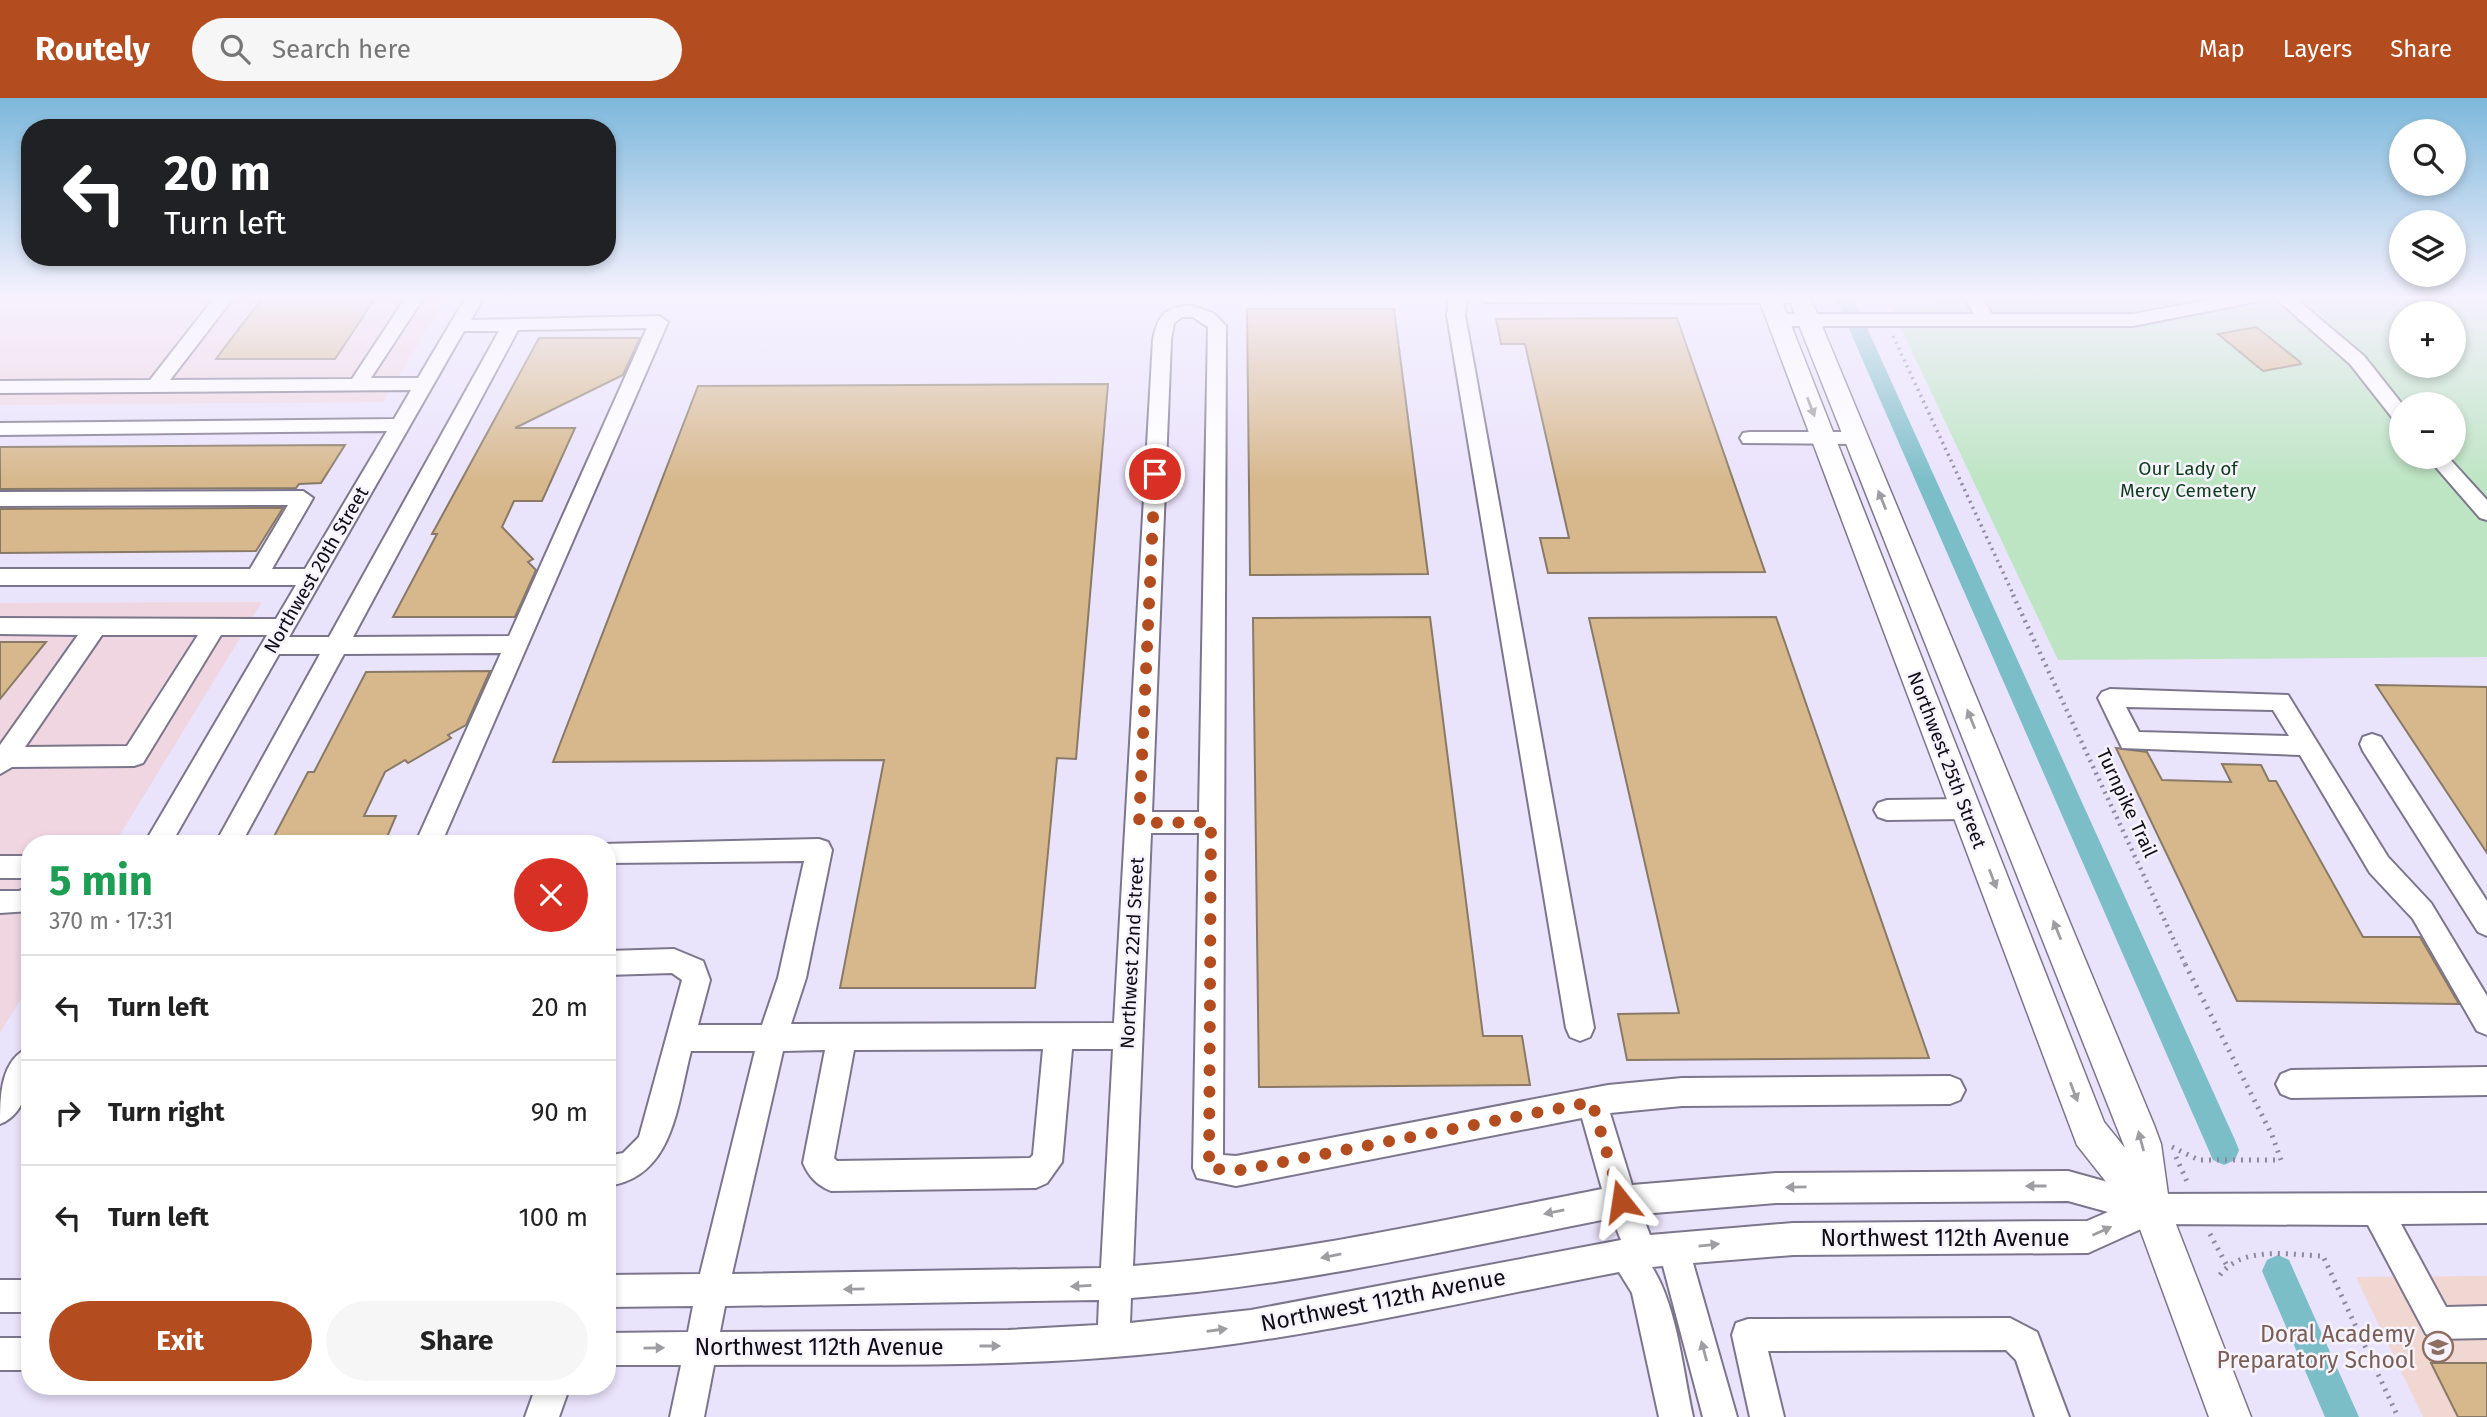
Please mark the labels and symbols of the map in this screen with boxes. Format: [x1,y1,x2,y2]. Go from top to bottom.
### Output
one-way arrow [1805,396,1816,417]
pin [1125,444,1185,504]
park label: Our Lady of Mercy Cemetery [2120,457,2257,502]
street label: Northwest 20th Street [259,482,373,657]
one-way arrow [1876,490,1887,511]
street label: Northwest 25th Street [1903,668,1991,852]
one-way arrow [1965,709,1976,730]
street label: Turnpike Trail [2092,745,2162,861]
street label: Northwest 22nd Street [1115,856,1149,1049]
one-way arrow [1987,869,1998,890]
one-way arrow [2051,919,2062,940]
one-way arrow [2069,1081,2080,1102]
one-way arrow [2135,1130,2146,1152]
position arrow [1584,1164,1658,1238]
one-way arrow [2025,1180,2047,1192]
one-way arrow [1785,1182,1807,1193]
one-way arrow [1543,1207,1565,1218]
street label: Northwest 112th Avenue [1820,1224,2070,1252]
one-way arrow [2092,1225,2112,1237]
one-way arrow [1698,1239,1720,1250]
one-way arrow [1320,1251,1342,1262]
street label: Northwest 112th Avenue [1258,1262,1508,1338]
one-way arrow [1070,1281,1092,1292]
one-way arrow [842,1283,864,1295]
place label: Doral Academy Preparatory School [2217,1320,2416,1374]
one-way arrow [1206,1325,1228,1336]
school or university icon: Doral Academy Preparatory School [2421,1330,2455,1364]
street label: Northwest 112th Avenue [694,1333,944,1361]
one-way arrow [1698,1339,1709,1361]
one-way arrow [980,1340,1002,1352]
one-way arrow [644,1343,666,1354]

